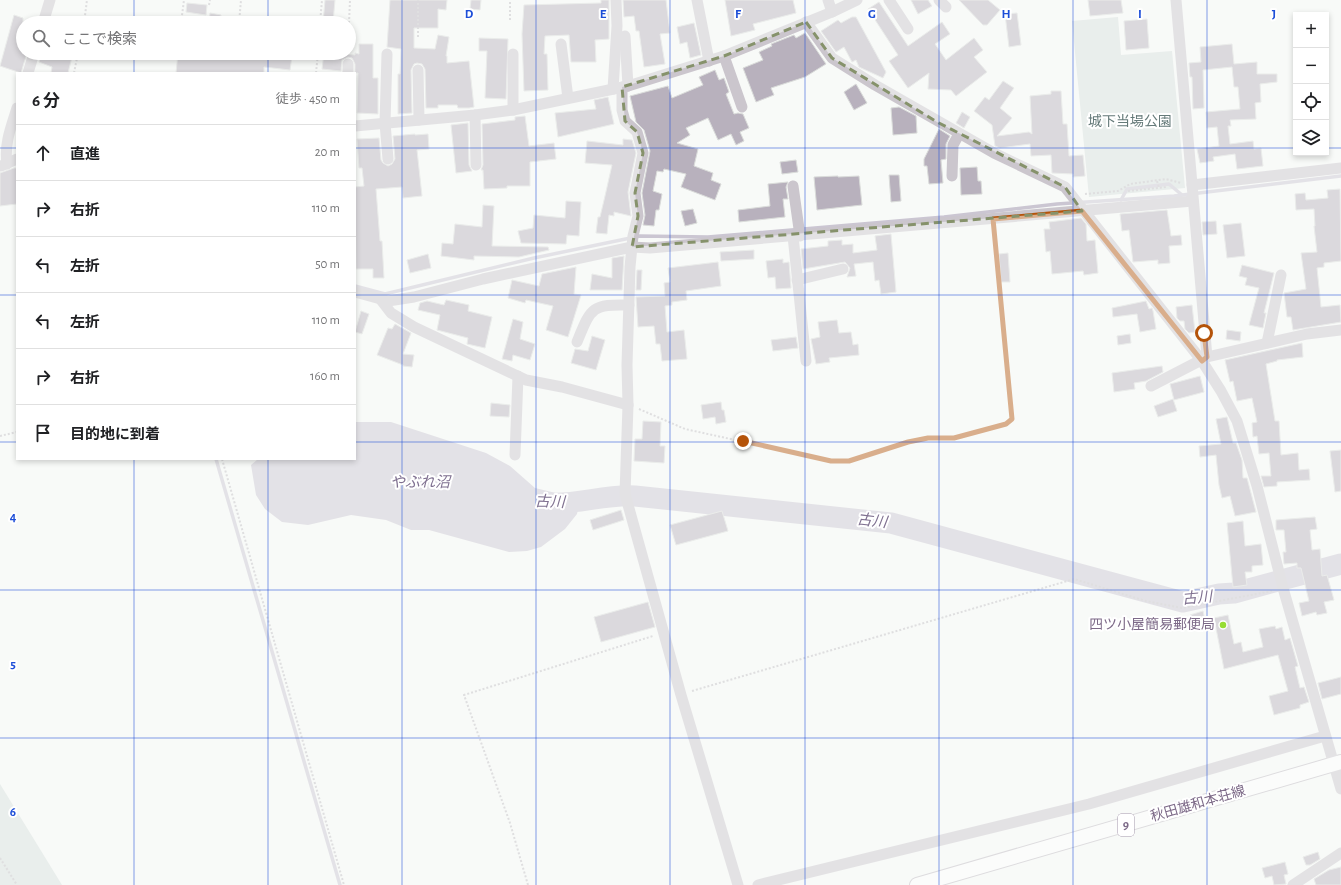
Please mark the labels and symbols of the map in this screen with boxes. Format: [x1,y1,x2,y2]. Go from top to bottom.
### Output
text: D [465,8,474,21]
text: E [600,8,607,21]
text: F [735,8,742,21]
text: G [868,8,876,21]
text: H [1001,8,1011,21]
text: I [1138,8,1142,21]
text: J [1272,8,1276,21]
park label: 城下当場公園 [1088,114,1172,129]
route start [1195,324,1213,342]
route end [734,432,752,450]
water label: やぶれ沼 [390,474,452,490]
water label: 古川 [535,493,567,510]
text: 4 [10,511,17,524]
water label: 古川 [856,511,890,531]
water label: 古川 [1181,588,1215,607]
place label: 四ツ小屋簡易郵便局 [1089,617,1215,632]
marker: 四ツ小屋簡易郵便局 [1218,620,1228,630]
text: 5 [10,658,16,671]
street label: 秋田雄和本荘線 [1149,783,1247,824]
text: 6 [10,806,16,819]
road number: 9 [1118,814,1134,836]

